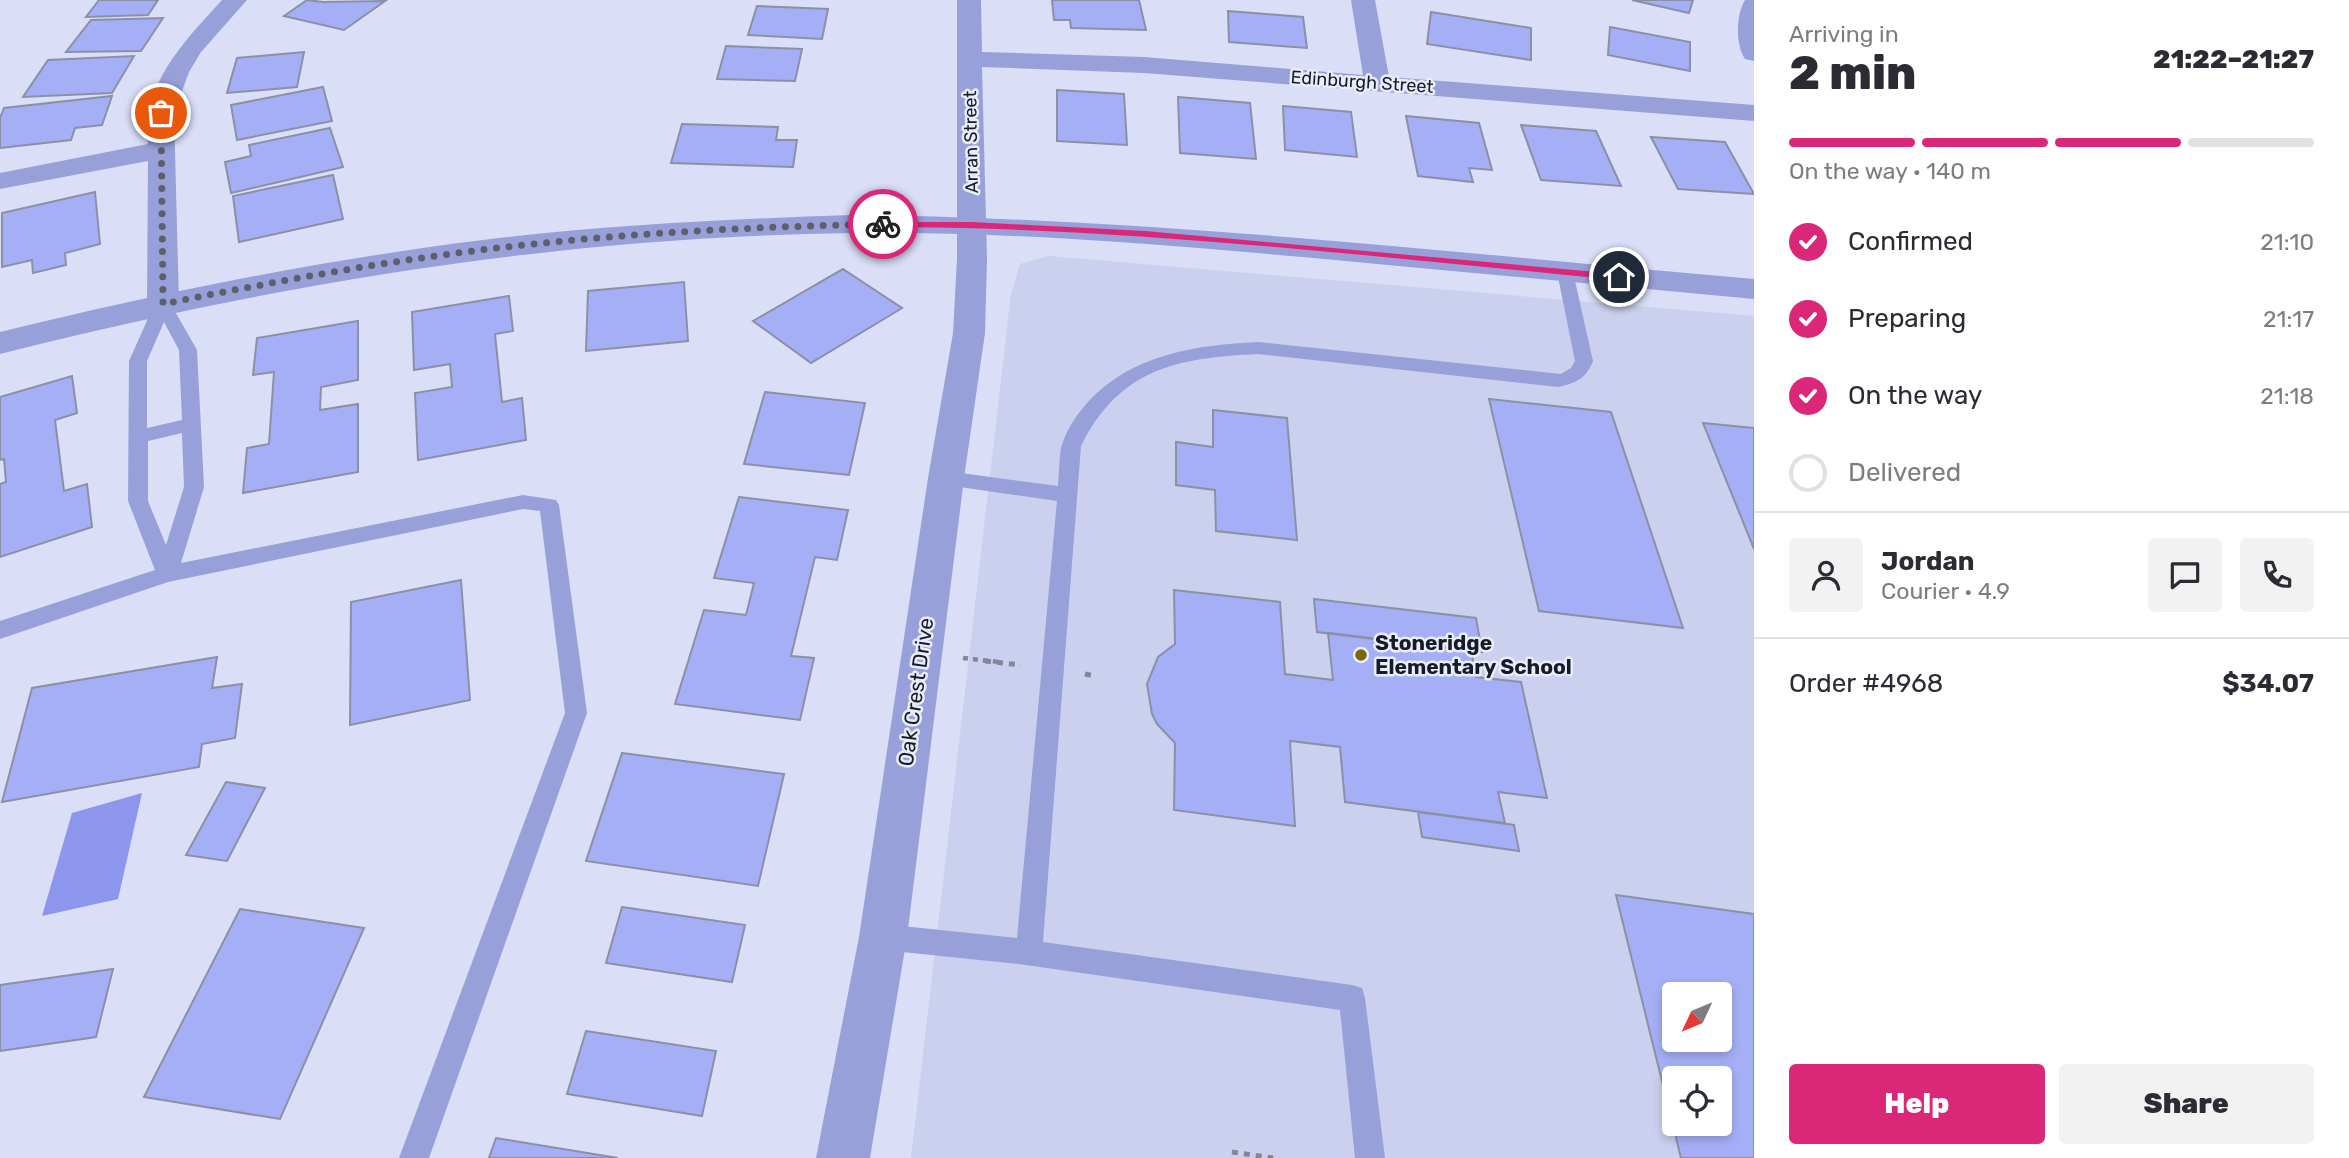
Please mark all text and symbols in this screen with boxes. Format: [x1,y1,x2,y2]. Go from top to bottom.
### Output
text: Arriving in [1789,20,1899,48]
text: 21:22–21:27 [2153,44,2314,75]
text: 2 min [1789,46,1916,101]
street label: Edinburgh Street [1290,66,1434,98]
pin [131,83,191,143]
street label: Arran Street [959,90,983,194]
icon: bag [142,94,180,132]
text: On the way · 140 m [1789,157,1991,185]
courier [848,189,918,259]
icon: bike [864,205,902,243]
icon: check [1789,223,1827,261]
text: Confirmed [1848,226,1973,257]
text: 21:10 [2260,228,2314,256]
pin [1589,247,1649,307]
icon: home [1600,258,1638,296]
icon: check [1789,300,1827,338]
text: Preparing [1848,303,1966,334]
text: 21:17 [2263,305,2314,333]
icon: check [1789,377,1827,415]
text: On the way [1848,380,1982,411]
text: 21:18 [2260,382,2314,410]
text: Delivered [1848,457,1961,488]
button: person [1789,538,1863,612]
button: chat [2148,538,2222,612]
button: phone [2240,538,2314,612]
text: Jordan [1881,546,1974,577]
text: Courier · 4.9 [1881,577,2010,605]
street label: Oak Crest Drive [893,616,938,768]
place label: Stoneridge Elementary School [1375,630,1572,679]
marker: Stoneridge Elementary School [1353,647,1369,663]
text: Order #4968 [1789,668,1943,699]
text: $34.07 [2222,668,2314,699]
north arrow [1662,982,1732,1052]
map controls [1662,982,1732,1136]
button: Help [1789,1064,2045,1144]
button: Share [2059,1064,2314,1144]
button: locate [1662,1066,1732,1136]

